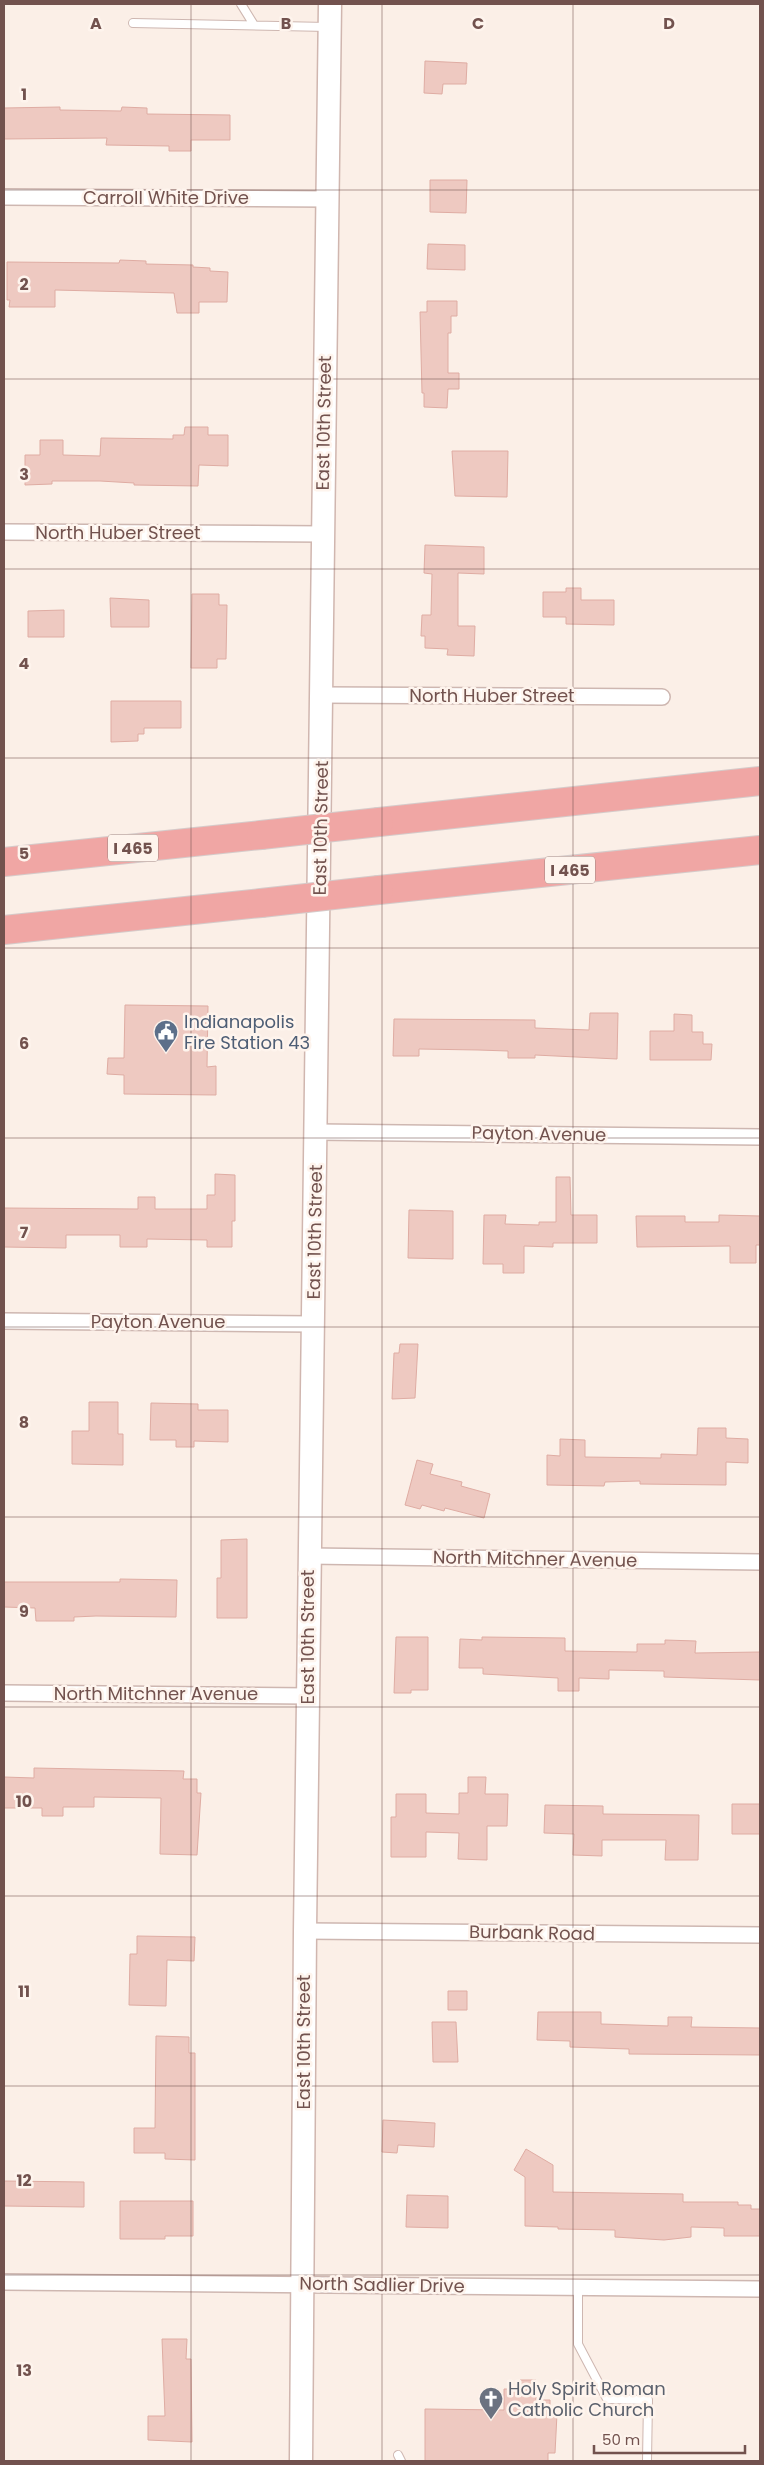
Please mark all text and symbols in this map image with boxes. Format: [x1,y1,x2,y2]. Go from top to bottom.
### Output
text: A [90,12,102,35]
text: B [281,12,291,35]
text: C [472,12,484,35]
text: D [663,12,675,35]
text: 1 [21,83,27,106]
street label: Carroll White Drive [83,185,249,210]
text: 2 [19,273,29,296]
street label: East 10th Street [310,355,337,491]
text: 3 [19,463,29,486]
street label: North Huber Street [35,520,201,545]
text: 4 [19,652,30,675]
street label: North Huber Street [409,683,575,708]
street label: East 10th Street [307,760,334,896]
road number: I 465 [108,834,158,861]
text: 5 [19,842,29,865]
road number: I 465 [545,856,595,884]
place label: Indianapolis Fire Station 43 [184,1009,310,1055]
public building icon: Indianapolis Fire Station 43 [153,1019,179,1053]
text: 6 [19,1032,29,1055]
street label: Payton Avenue [471,1120,607,1147]
street label: East 10th Street [301,1164,328,1300]
text: 7 [20,1221,29,1244]
street label: Payton Avenue [91,1309,225,1334]
text: 8 [19,1411,29,1434]
street label: North Mitchner Avenue [433,1544,637,1573]
street label: East 10th Street [295,1570,320,1704]
text: 9 [19,1600,29,1623]
street label: North Mitchner Avenue [54,1681,258,1706]
text: 10 [16,1790,32,1813]
street label: Burbank Road [469,1919,595,1946]
street label: East 10th Street [291,1975,316,2109]
text: 11 [18,1980,30,2003]
text: 12 [16,2169,32,2192]
street label: North Sadlier Drive [299,2271,465,2298]
text: 13 [16,2359,32,2382]
place label: Holy Spirit Roman Catholic Church [508,2376,666,2422]
church icon: Holy Spirit Roman Catholic Church [478,2386,504,2420]
scale bar [594,2422,745,2454]
text: 50 m [602,2429,640,2450]

